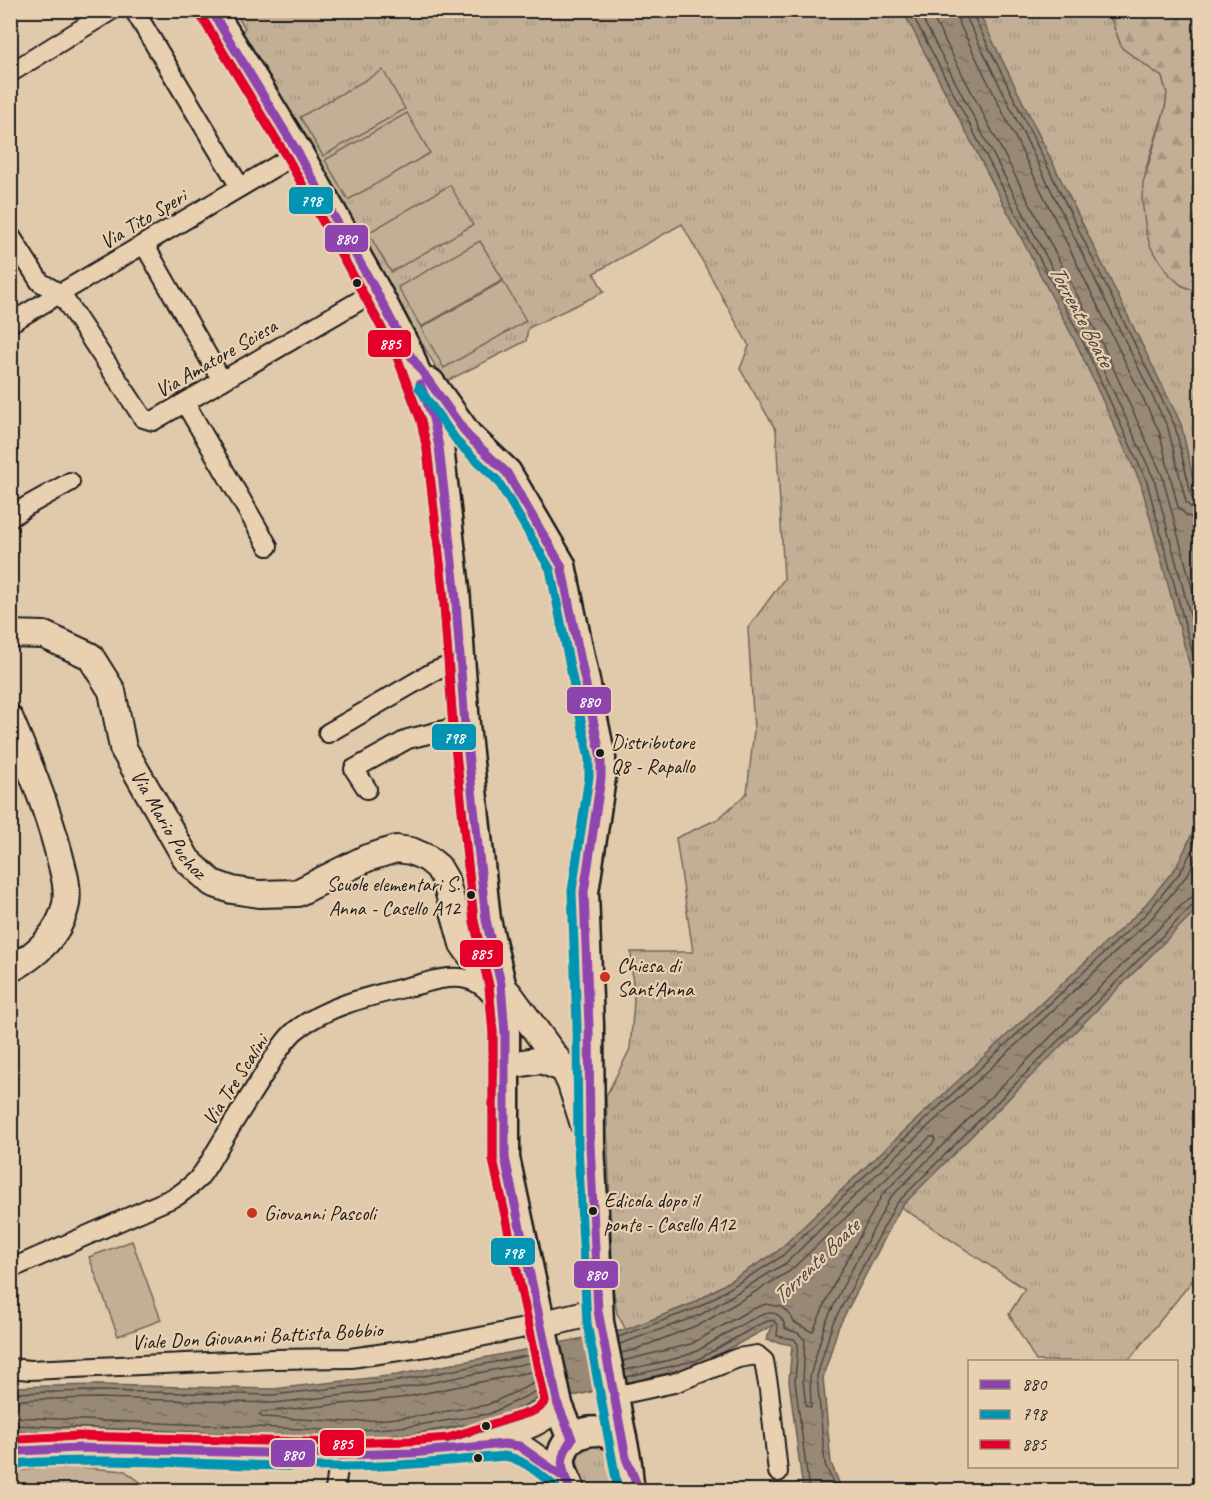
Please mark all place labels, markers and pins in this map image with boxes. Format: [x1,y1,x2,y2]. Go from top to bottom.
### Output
unlabelled marker [351,277,363,289]
place label: Distributore Q8 - Rapallo [611,730,696,779]
marker: Distributore Q8 - Rapallo [594,747,606,759]
place label: Scuole elementari S. Anna - Casello A12 [327,872,462,921]
marker: Scuole elementari S. Anna - Casello A12 [465,889,477,901]
place label: Chiesa di Sant'Anna [617,952,695,1002]
marker: Chiesa di Sant'Anna [598,970,612,984]
place label: Edicola dopo il ponte - Casello A12 [604,1188,737,1237]
place label: Giovanni Pascoli [264,1200,379,1226]
marker: Edicola dopo il ponte - Casello A12 [587,1205,599,1217]
marker: Giovanni Pascoli [245,1206,259,1220]
unlabelled marker [480,1420,492,1432]
unlabelled marker [472,1452,484,1464]

